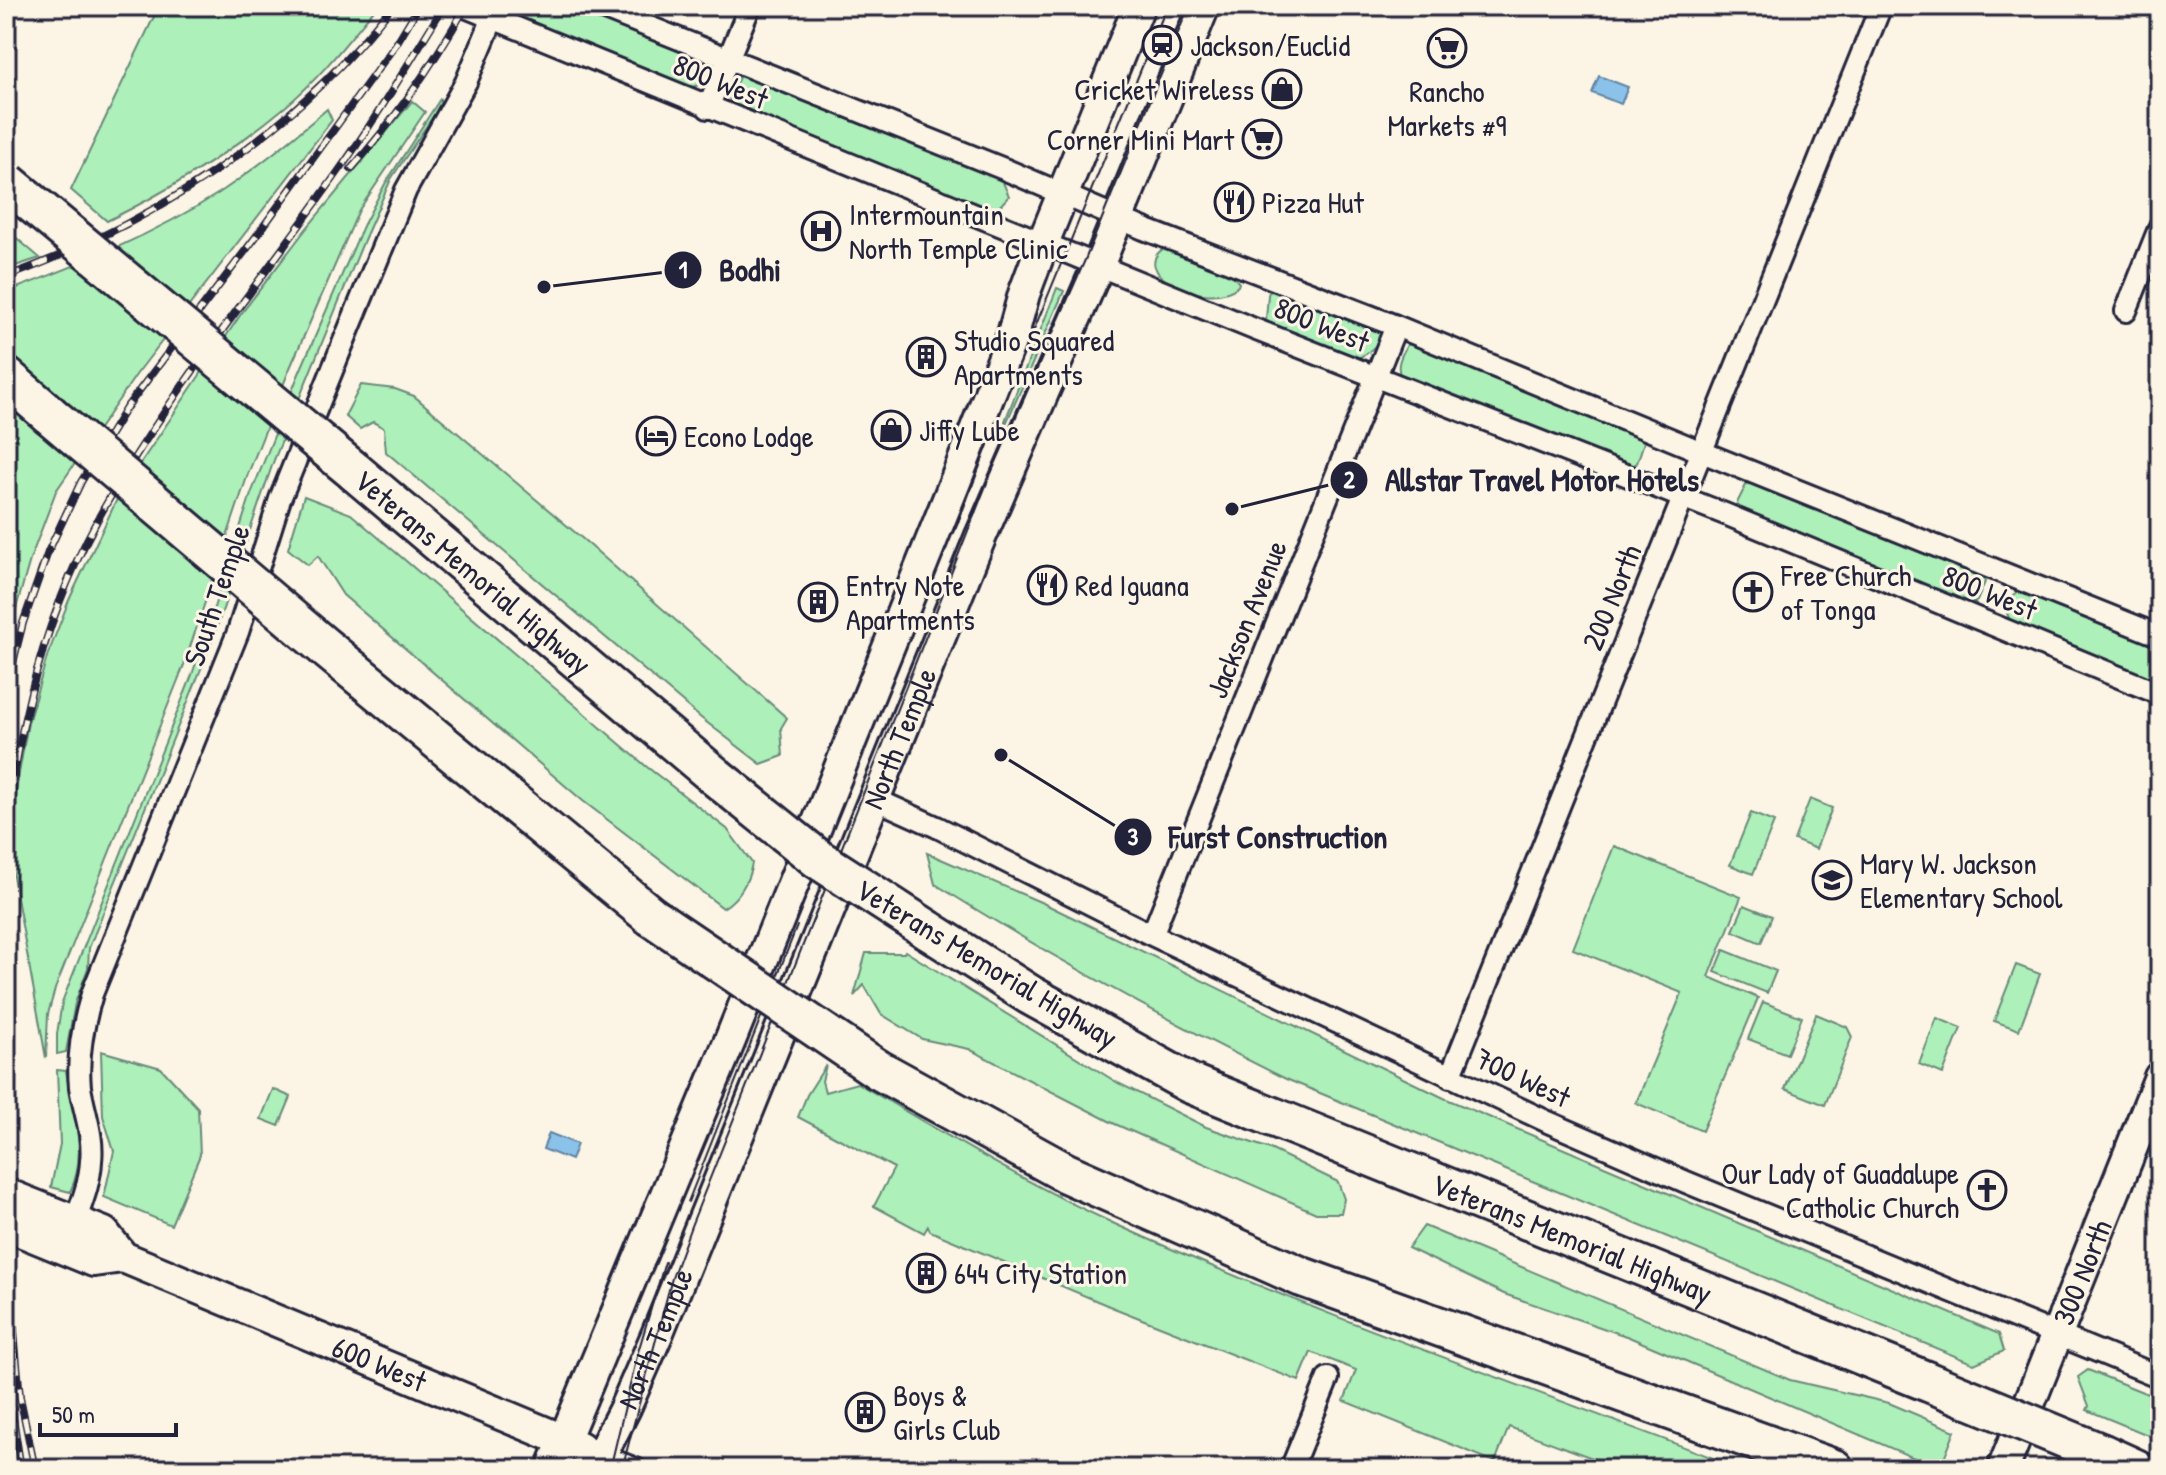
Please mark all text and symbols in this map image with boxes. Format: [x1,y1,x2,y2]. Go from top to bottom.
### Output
station icon: Jackson/Euclid [1141,24,1183,66]
place label: Jackson/Euclid [1190,25,1350,65]
supermarket icon: Rancho Markets #9 [1426,27,1468,69]
street label: 800 West [668,44,775,118]
shop icon: Cricket Wireless [1261,68,1303,110]
place label: Cricket Wireless [1074,69,1254,109]
place label: Rancho Markets #9 [1387,71,1507,145]
supermarket icon: Corner Mini Mart [1241,118,1283,160]
place label: Corner Mini Mart [1047,119,1235,159]
restaurant icon: Pizza Hut [1213,181,1255,223]
place label: Pizza Hut [1262,182,1365,222]
place label: Intermountain North Temple Clinic [849,194,1068,268]
hospital icon: Intermountain North Temple Clinic [800,210,842,252]
callout: Bodhi [663,242,797,298]
text: Bodhi [719,248,781,291]
text: 1 [679,253,688,285]
street label: 800 West [1269,287,1376,361]
place label: Studio Squared Apartments [954,320,1114,394]
building icon: Studio Squared Apartments [905,336,947,378]
shop icon: Jiffy Lube [870,409,912,451]
place label: Jiffy Lube [919,410,1020,450]
hotel icon: Econo Lodge [635,415,677,457]
place label: Econo Lodge [684,416,814,456]
callout: Allstar Travel Motor Hotels [1329,452,1715,508]
text: Allstar Travel Motor Hotels [1385,458,1699,501]
street label: Veterans Memorial Highway [346,460,600,683]
text: 2 [1343,463,1355,495]
street label: South Temple [173,519,259,671]
street label: Jackson Avenue [1196,534,1296,704]
street label: 200 North [1572,538,1650,656]
place label: Free Church of Tonga [1780,555,1911,629]
street label: 800 West [1937,555,2044,629]
restaurant icon: Red Iguana [1026,564,1068,606]
place label: Entry Note Apartments [846,565,975,639]
place label: Red Iguana [1075,565,1189,605]
church icon: Free Church of Tonga [1732,571,1774,613]
building icon: Entry Note Apartments [797,581,839,623]
street label: North Temple [852,662,945,815]
callout: Furst Construction [1113,809,1404,865]
text: Furst Construction [1167,815,1388,858]
text: 3 [1128,820,1139,852]
place label: Mary W. Jackson Elementary School [1860,843,2062,917]
school or university icon: Mary W. Jackson Elementary School [1811,859,1853,901]
street label: Veterans Memorial Highway [849,869,1125,1057]
street label: 700 West [1469,1038,1578,1117]
place label: Our Lady of Guadalupe Catholic Church [1722,1153,1959,1227]
street label: Veterans Memorial Highway [1426,1163,1718,1312]
church icon: Our Lady of Guadalupe Catholic Church [1966,1169,2008,1211]
street label: 300 North [2043,1214,2121,1331]
building icon: 644 City Station [905,1252,947,1294]
place label: 644 City Station [954,1253,1127,1293]
street label: North Temple [607,1262,702,1415]
street label: 600 West [327,1326,433,1401]
place label: Boys & Girls Club [893,1375,1001,1449]
scale bar [40,1387,176,1437]
building icon: Boys & Girls Club [844,1391,886,1433]
text: 50 m [52,1398,95,1430]

